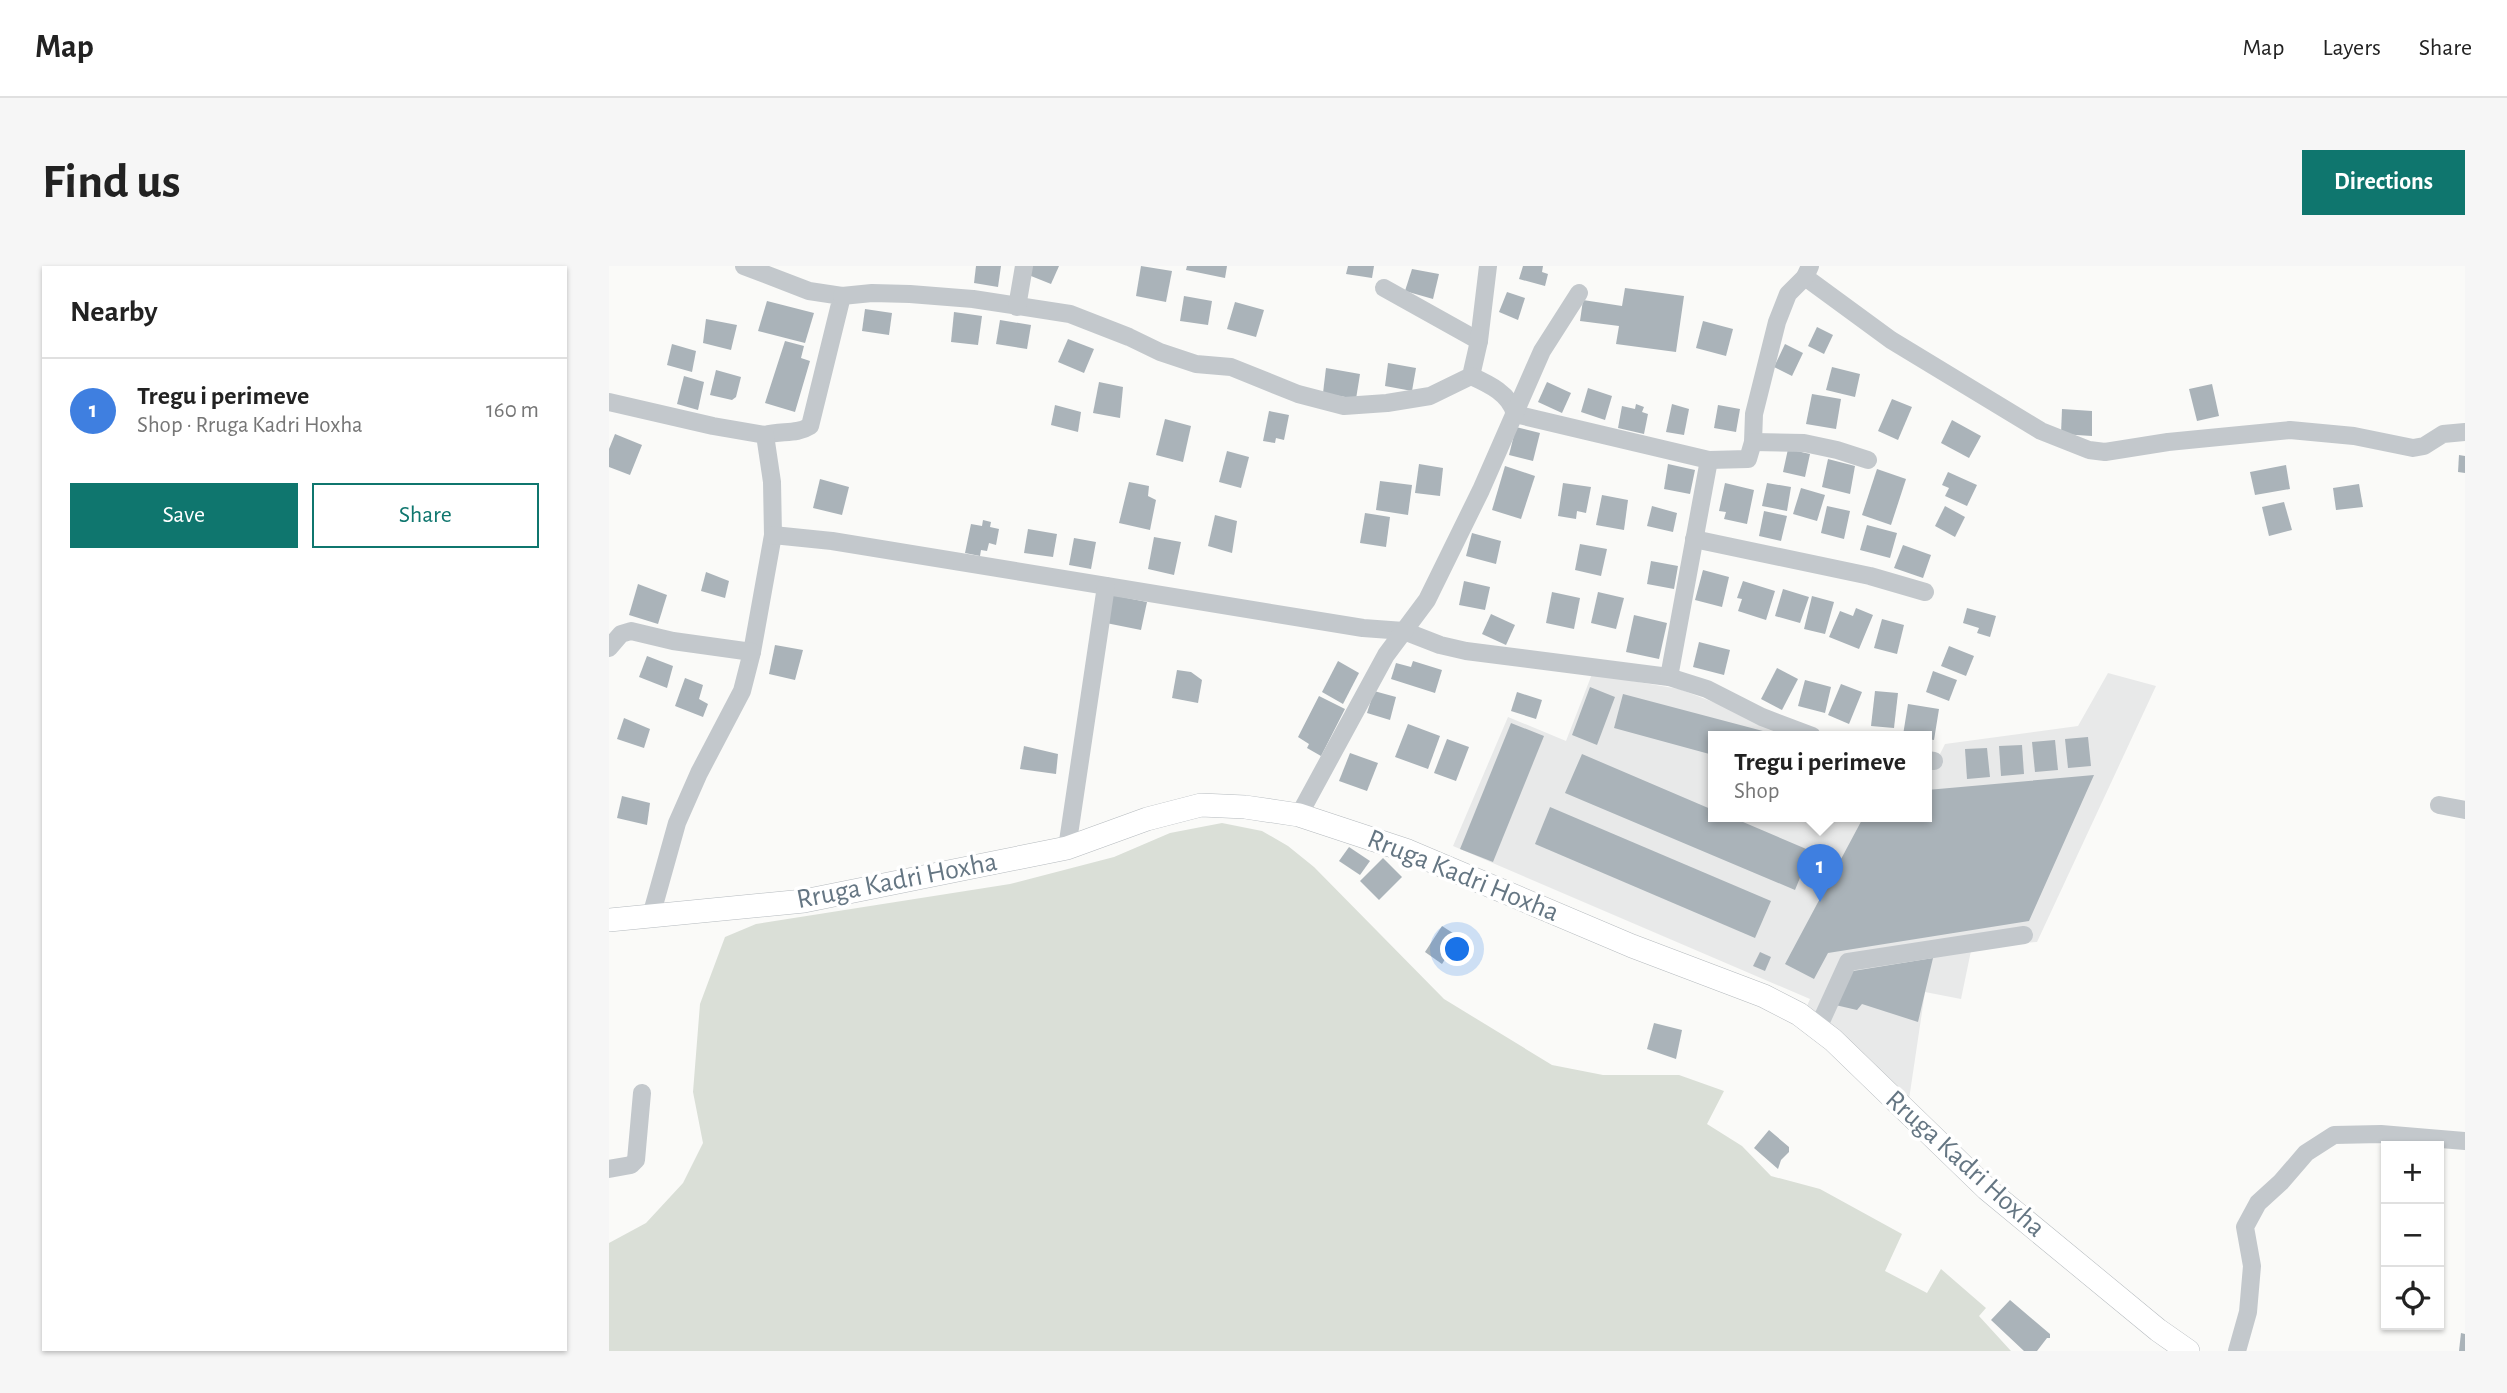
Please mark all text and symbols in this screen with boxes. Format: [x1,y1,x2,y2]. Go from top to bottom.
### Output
text: Map [35,31,94,64]
text: Map [2242,36,2284,60]
text: Layers [2322,36,2381,60]
text: Share [2419,36,2472,60]
button: Directions [2302,150,2465,215]
text: Find us [42,158,181,207]
text: Nearby [70,297,158,327]
text: Tregu i perimeve [137,383,309,409]
text: 1 [89,399,97,422]
text: 160 m [486,399,539,422]
text: Shop · Rruga Kadri Hoxha [137,414,363,437]
button: Save [70,483,298,548]
button: Share [312,483,539,548]
popup [1708,731,1932,822]
text: Tregu i perimeve [1734,749,1906,775]
text: Shop [1734,780,1779,803]
street label: Rruga Kadri Hoxha [1363,825,1563,927]
pin: 1 [1797,844,1843,902]
street label: Rruga Kadri Hoxha [794,848,1000,914]
your location [1440,932,1474,966]
street label: Rruga Kadri Hoxha [1880,1085,2050,1243]
map controls [2381,1141,2444,1330]
button: + [2381,1141,2444,1204]
button: − [2381,1204,2444,1267]
button: locate [2381,1267,2444,1330]

